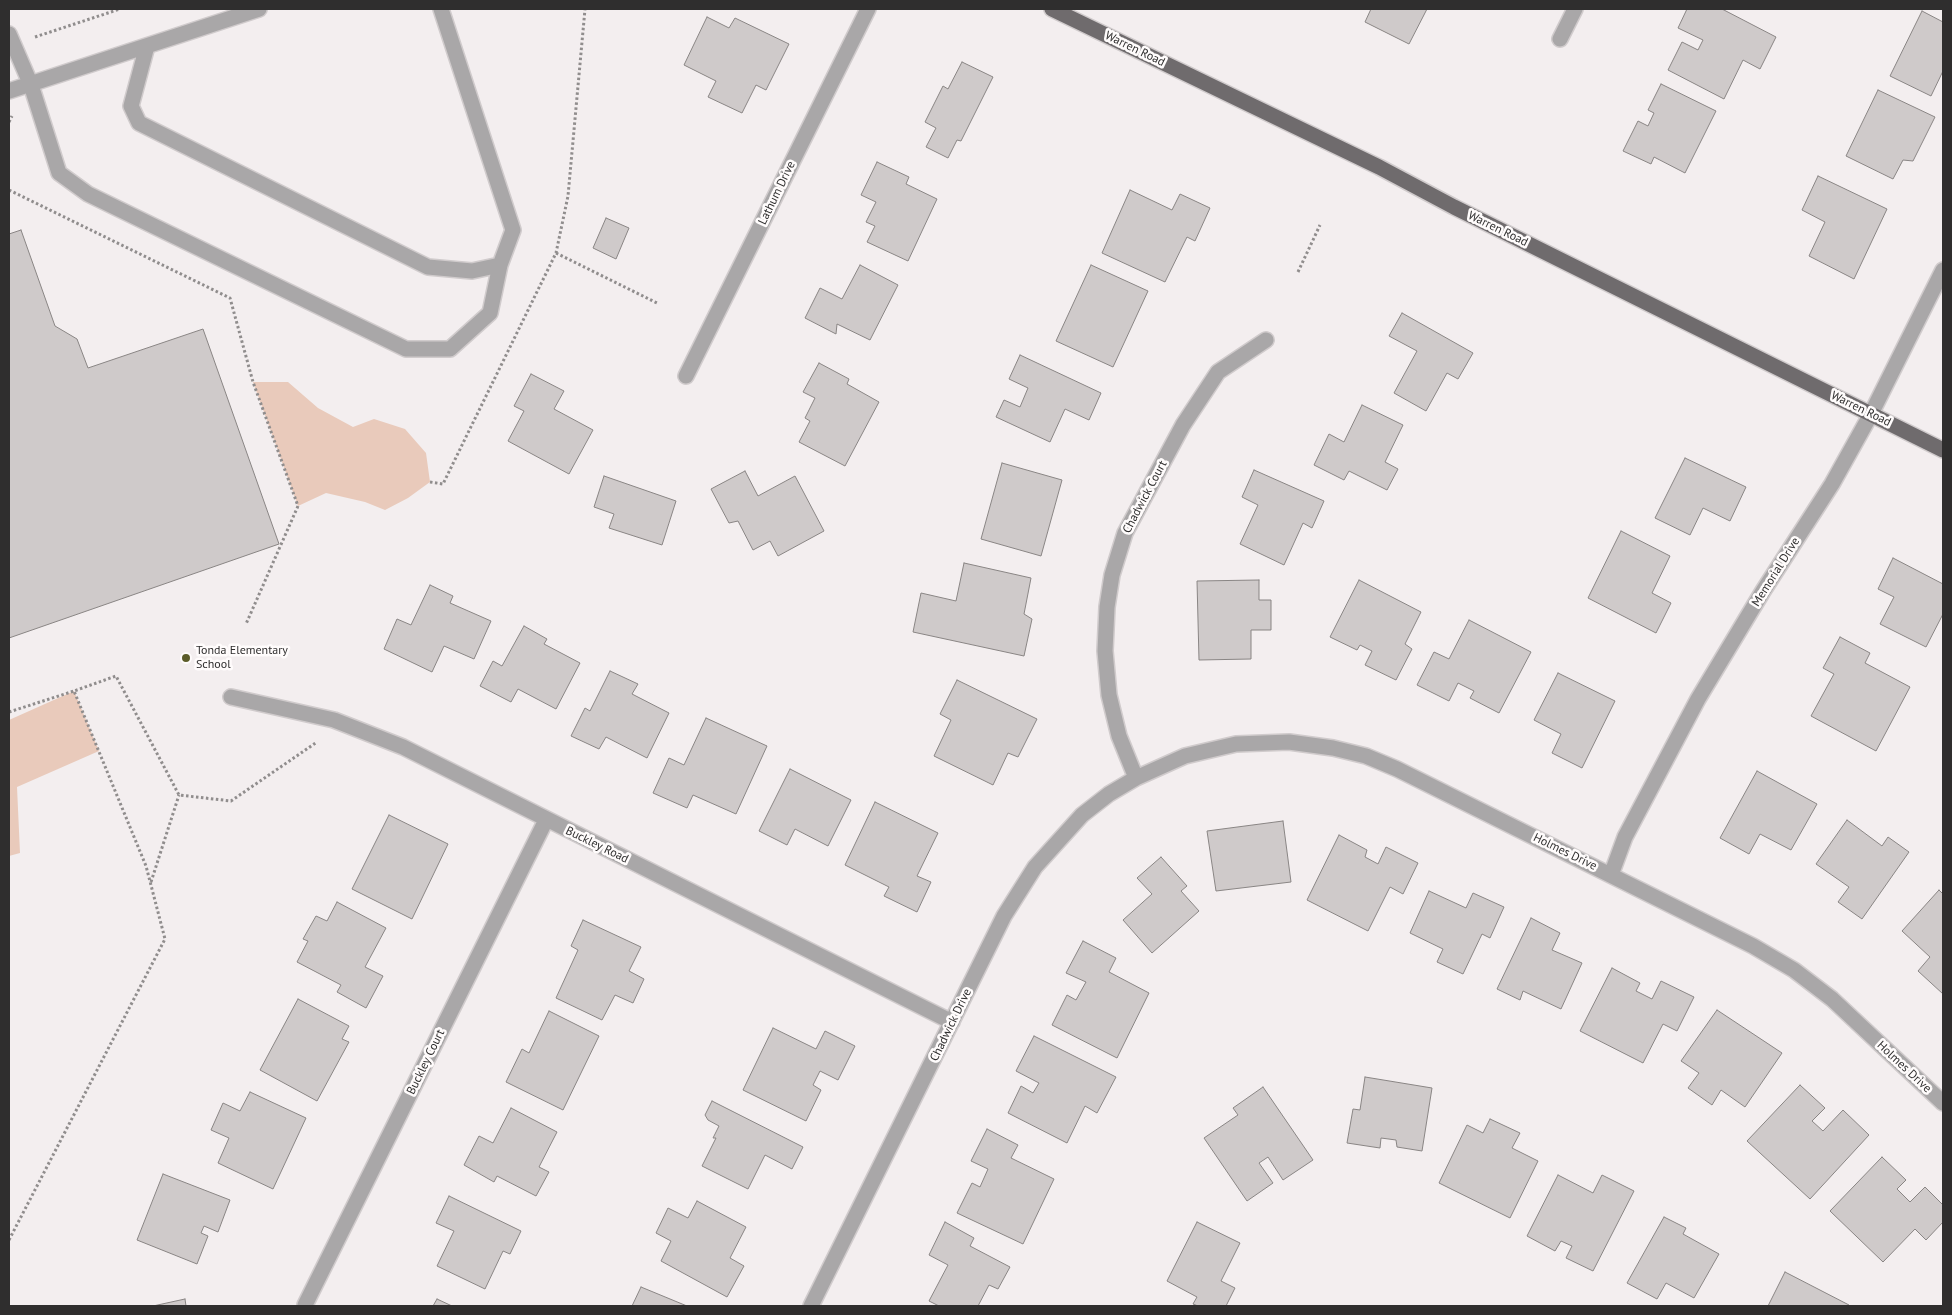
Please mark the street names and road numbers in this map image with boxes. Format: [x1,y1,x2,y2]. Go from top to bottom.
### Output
street label: Warren Road [1103,28,1167,70]
street label: Lathum Drive [755,159,799,227]
street label: Warren Road [1466,208,1530,250]
street label: Warren Road [1829,388,1893,430]
street label: Chadwick Court [1120,458,1170,536]
street label: Memorial Drive [1749,535,1803,609]
street label: Buckley Road [563,824,631,866]
street label: Holmes Drive [1531,830,1599,874]
street label: Chadwick Drive [927,986,975,1064]
street label: Buckley Court [404,1027,448,1097]
street label: Holmes Drive [1874,1038,1934,1096]

